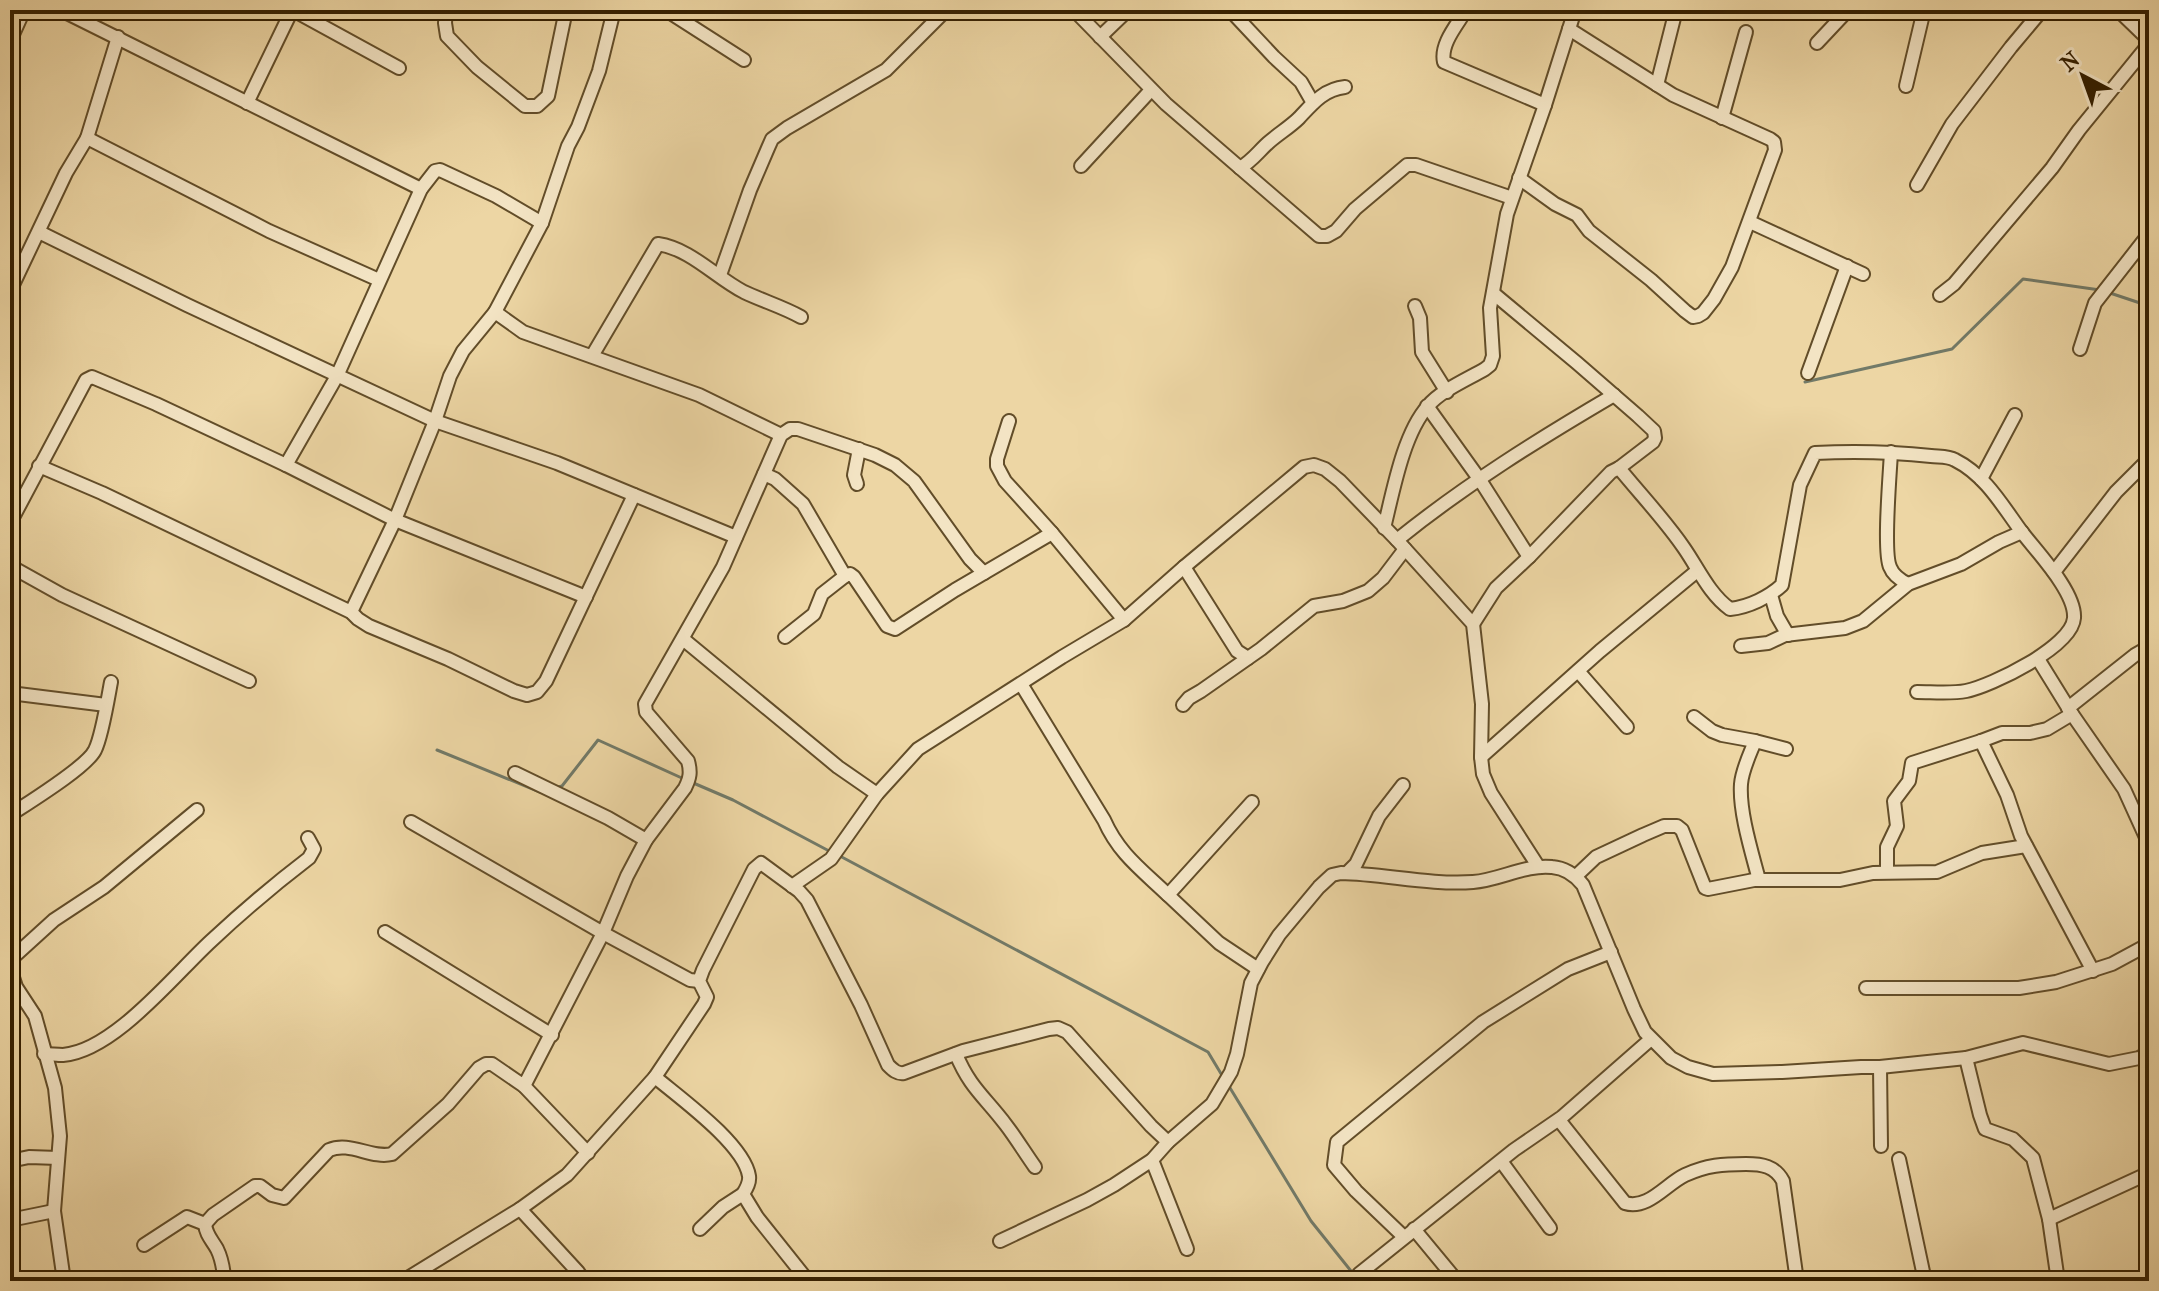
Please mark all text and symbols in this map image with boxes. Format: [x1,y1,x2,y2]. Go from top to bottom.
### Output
north arrow [2043,36,2123,116]
text: N [2056,46,2086,77]

